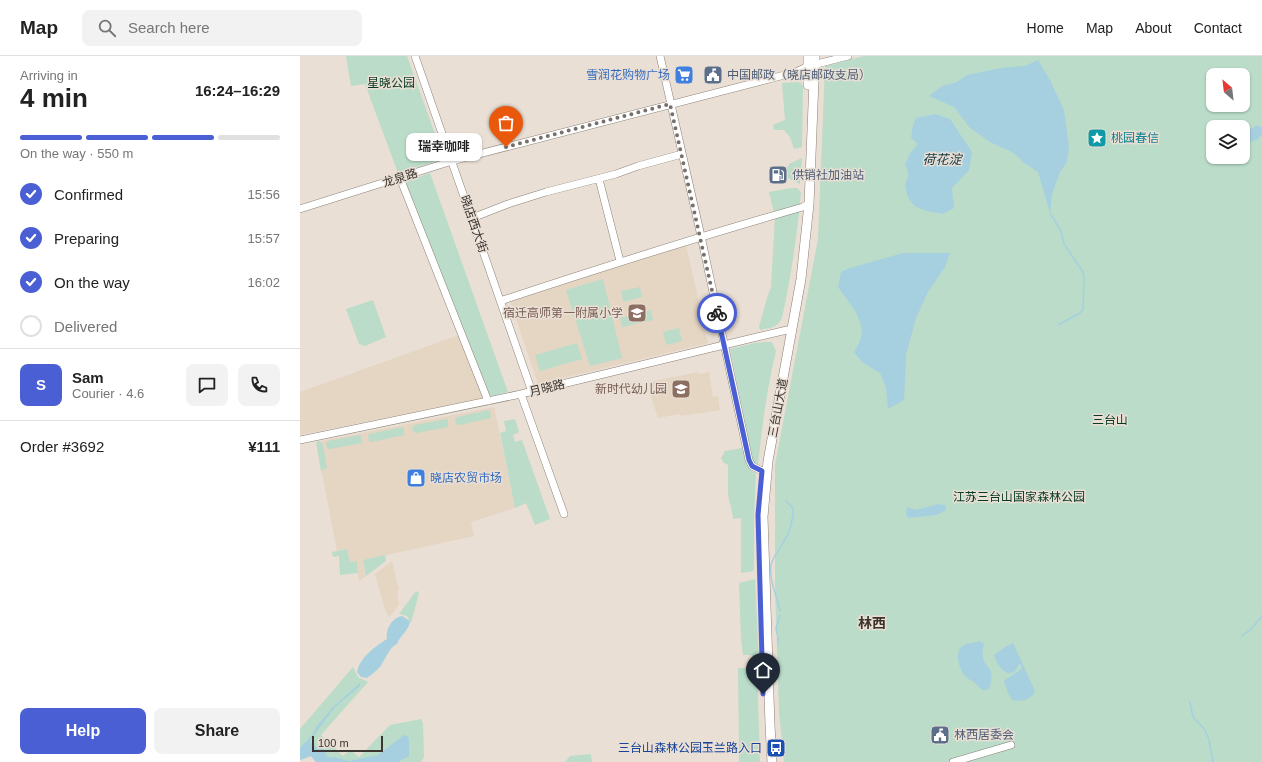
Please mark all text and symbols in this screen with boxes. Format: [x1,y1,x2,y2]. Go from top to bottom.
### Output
search box [82,10,362,46]
text: Map [20,17,58,38]
icon: search [96,17,118,39]
text: Search here [128,19,210,36]
text: Home [1027,20,1064,36]
text: Map [1086,20,1113,36]
text: About [1135,20,1172,36]
text: Contact [1194,20,1242,36]
supermarket icon: 雪润花购物广场 [673,64,695,86]
public building icon: 中国邮政（晓店邮政支局） [702,64,724,86]
text: Arriving in [20,68,78,83]
place label: 雪润花购物广场 [586,68,670,82]
place label: 中国邮政（晓店邮政支局） [727,68,871,82]
north arrow [1206,68,1250,112]
map controls [1206,68,1250,164]
park label: 星晓公园 [367,76,415,90]
text: 16:24–16:29 [195,82,280,99]
text: 4 min [20,83,88,113]
pin [489,106,523,147]
icon: bag [495,112,517,134]
button: layers [1206,120,1250,164]
place icon: 桃园春信 [1086,127,1108,149]
place label: 桃园春信 [1111,131,1159,145]
callout: 瑞幸咖啡 [406,133,482,161]
text: 瑞幸咖啡 [418,139,470,154]
text: On the way · 550 m [20,146,133,161]
water label: 荷花淀 [922,152,963,167]
fuel station icon: 供销社加油站 [767,164,789,186]
street label: 龙泉路 [381,166,419,190]
place label: 供销社加油站 [792,168,864,182]
icon: check [20,183,42,205]
text: Confirmed [54,186,123,203]
text: 15:56 [247,187,280,202]
street label: 晓店西大街 [458,193,490,255]
icon: check [20,227,42,249]
text: Preparing [54,230,119,247]
text: 15:57 [247,231,280,246]
icon: check [20,271,42,293]
text: On the way [54,274,130,291]
text: 16:02 [247,275,280,290]
courier [697,293,737,333]
school or university icon: 宿迁高师第一附属小学 [626,302,648,324]
icon: bike [706,302,728,324]
place label: 宿迁高师第一附属小学 [503,306,623,320]
text: Delivered [54,318,117,335]
button: chat [186,364,228,406]
button: phone [238,364,280,406]
text: Sam [72,369,104,386]
text: S [36,376,46,393]
street label: 月晓路 [528,377,566,399]
street label: 三台山大道 [765,377,791,439]
school or university icon: 新时代幼儿园 [670,378,692,400]
place label: 新时代幼儿园 [595,382,667,396]
text: Courier · 4.6 [72,386,144,401]
park label: 三台山 [1092,413,1128,427]
text: Order #3692 [20,438,104,455]
text: ¥111 [248,438,280,455]
shop icon: 晓店农贸市场 [405,467,427,489]
place label: 晓店农贸市场 [430,471,502,485]
park label: 江苏三台山国家森林公园 [953,490,1085,504]
district label: 林西 [858,615,886,631]
pin [746,653,780,694]
icon: home [752,659,774,681]
button: Help [20,708,146,754]
button: Share [154,708,280,754]
public building icon: 林西居委会 [929,724,951,746]
place label: 林西居委会 [954,728,1014,742]
scale bar [312,734,383,753]
text: 100 m [318,737,349,749]
bus stop icon: 三台山森林公园玉兰路入口 [765,737,787,759]
place label: 三台山森林公园玉兰路入口 [618,741,762,755]

